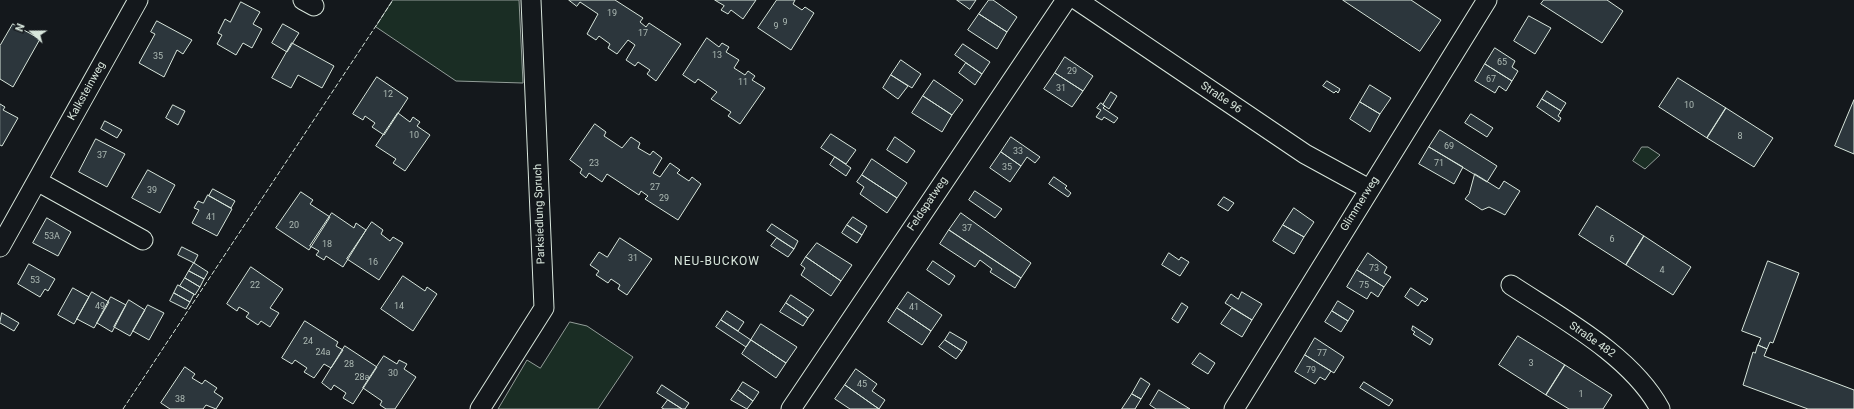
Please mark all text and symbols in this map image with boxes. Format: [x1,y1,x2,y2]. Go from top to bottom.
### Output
house number: 19 [607,9,617,19]
north arrow [12,12,52,52]
house number: 9 [782,18,788,28]
text: N [13,22,28,33]
house number: 9 [773,22,779,32]
house number: 17 [638,29,648,39]
house number: 13 [712,51,722,61]
house number: 35 [153,52,163,62]
house number: 65 [1497,58,1507,68]
street label: Kalksteinweg [65,59,109,123]
house number: 29 [1067,67,1077,77]
house number: 67 [1486,75,1496,85]
house number: 11 [738,78,748,88]
street label: Straße 96 [1198,79,1244,117]
house number: 31 [1056,84,1066,94]
house number: 12 [383,90,393,100]
house number: 10 [1684,101,1694,111]
house number: 10 [409,131,419,141]
house number: 8 [1737,132,1743,142]
house number: 69 [1444,142,1454,152]
house number: 33 [1013,147,1023,157]
house number: 37 [97,151,107,161]
house number: 23 [589,159,599,169]
house number: 71 [1434,159,1444,169]
house number: 35 [1002,163,1012,173]
street label: Parksiedlung Spruch [532,164,548,264]
street label: Feldspatweg [905,174,951,234]
street label: Glimmerweg [1338,174,1382,234]
house number: 27 [650,183,660,193]
house number: 39 [147,186,157,196]
house number: 29 [659,194,669,204]
house number: 41 [206,213,216,223]
house number: 20 [289,221,299,231]
house number: 37 [962,224,972,234]
house number: 53A [44,232,60,242]
house number: 6 [1609,235,1615,245]
house number: 18 [322,240,332,250]
house number: 31 [628,254,638,264]
district label: NEU-BUCKOW [674,255,760,269]
house number: 16 [368,258,378,268]
house number: 73 [1369,264,1379,274]
house number: 4 [1659,266,1665,276]
house number: 53 [30,276,40,286]
house number: 22 [250,281,260,291]
house number: 75 [1359,281,1369,291]
house number: 49 [95,302,105,312]
house number: 14 [394,302,404,312]
house number: 41 [909,303,919,313]
street label: Straße 482 [1566,319,1618,361]
house number: 24 [303,337,313,347]
house number: 24a [315,348,331,358]
house number: 77 [1317,349,1327,359]
house number: 3 [1528,359,1534,369]
house number: 28 [344,360,354,370]
house number: 79 [1306,366,1316,376]
house number: 30 [388,369,398,379]
house number: 28a [354,373,370,383]
house number: 45 [857,380,867,390]
house number: 1 [1578,390,1584,400]
house number: 38 [175,395,185,405]

